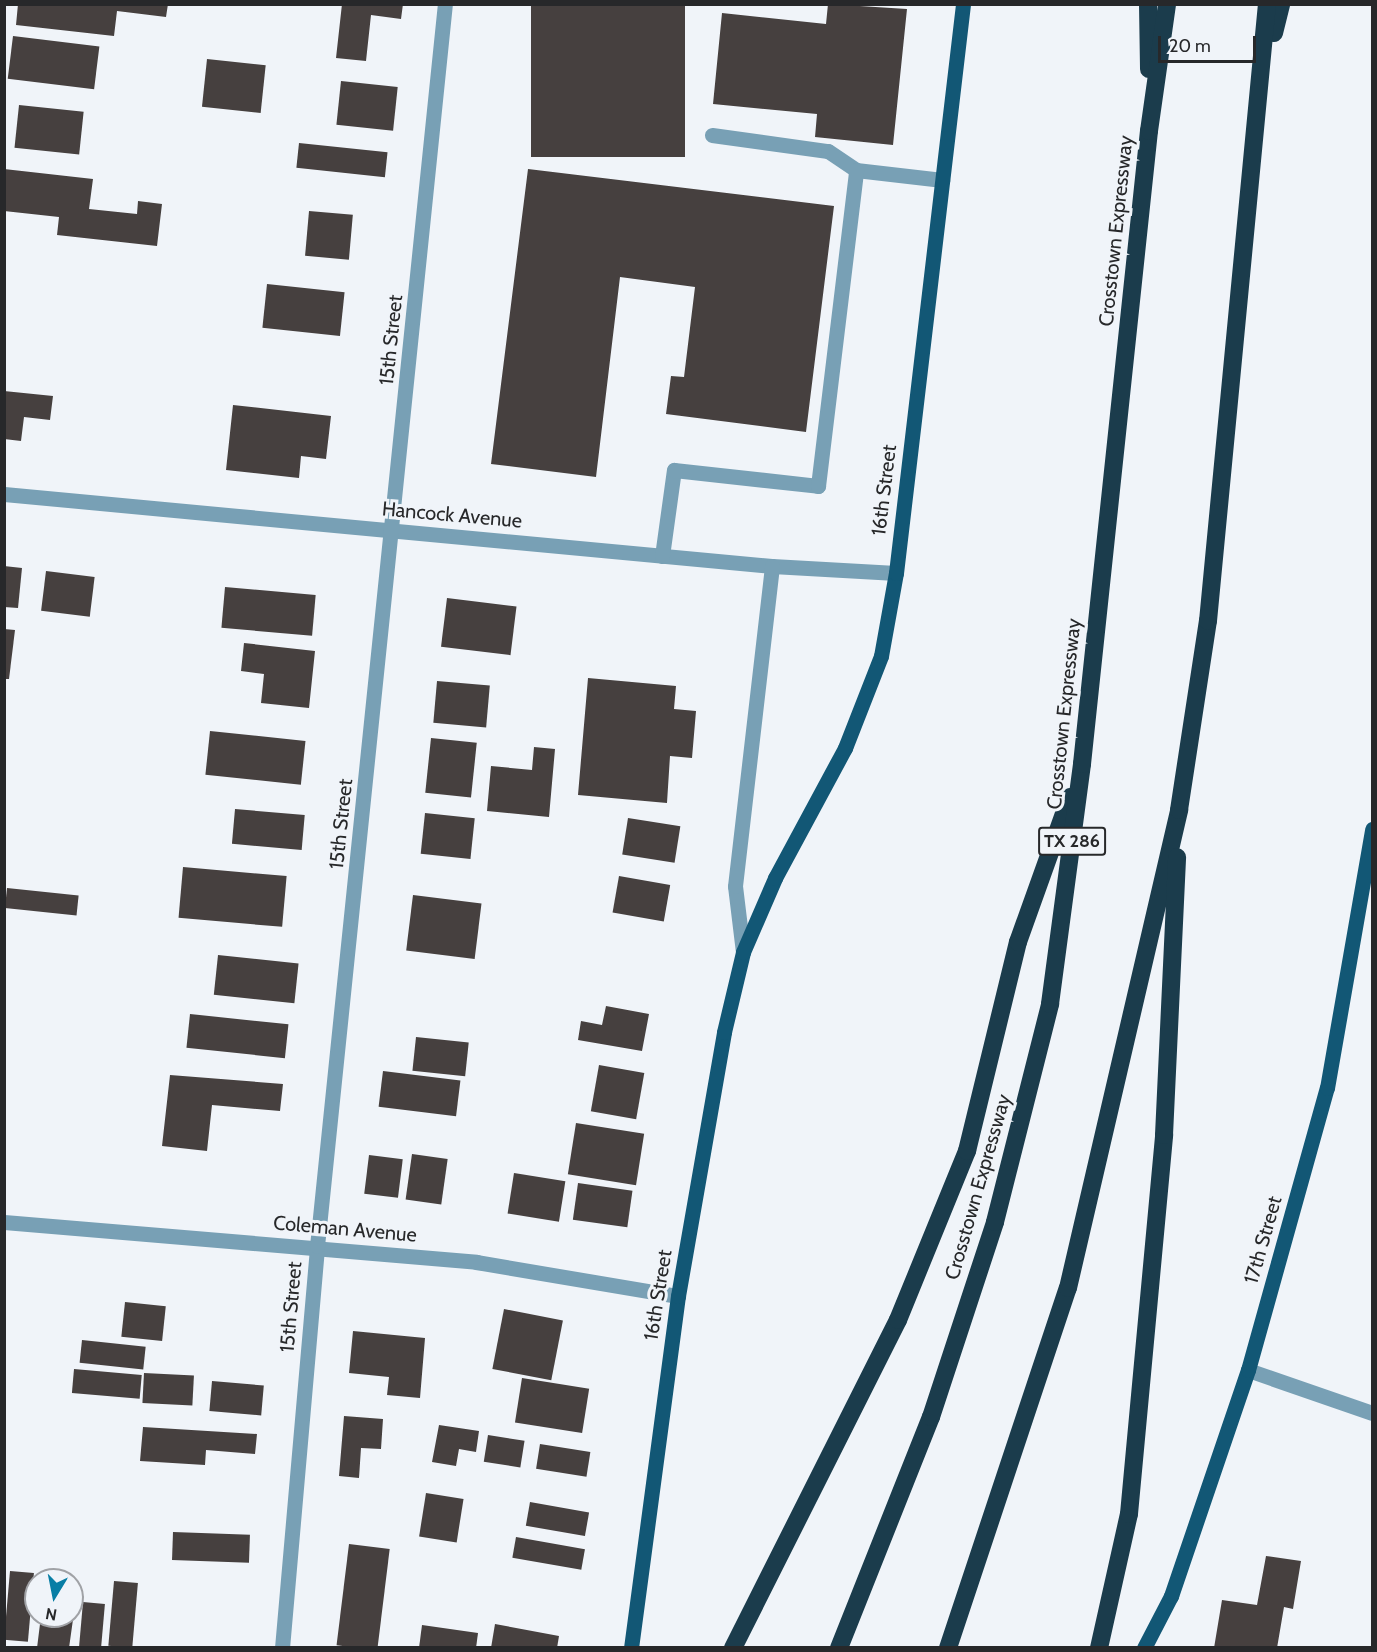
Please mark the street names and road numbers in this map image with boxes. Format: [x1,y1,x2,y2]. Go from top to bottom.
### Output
street label: Crosstown Expressway [1094,134,1138,328]
street label: 15th Street [374,294,408,386]
street label: 16th Street [867,443,901,537]
street label: Hancock Avenue [381,497,523,533]
street label: Crosstown Expressway [1042,617,1086,811]
street label: 15th Street [324,778,358,870]
road number: TX 286 [1038,826,1106,856]
street label: Crosstown Expressway [940,1091,1016,1283]
street label: 17th Street [1239,1193,1287,1287]
street label: Coleman Avenue [272,1211,418,1247]
street label: 16th Street [639,1248,677,1342]
street label: 15th Street [275,1261,307,1353]

